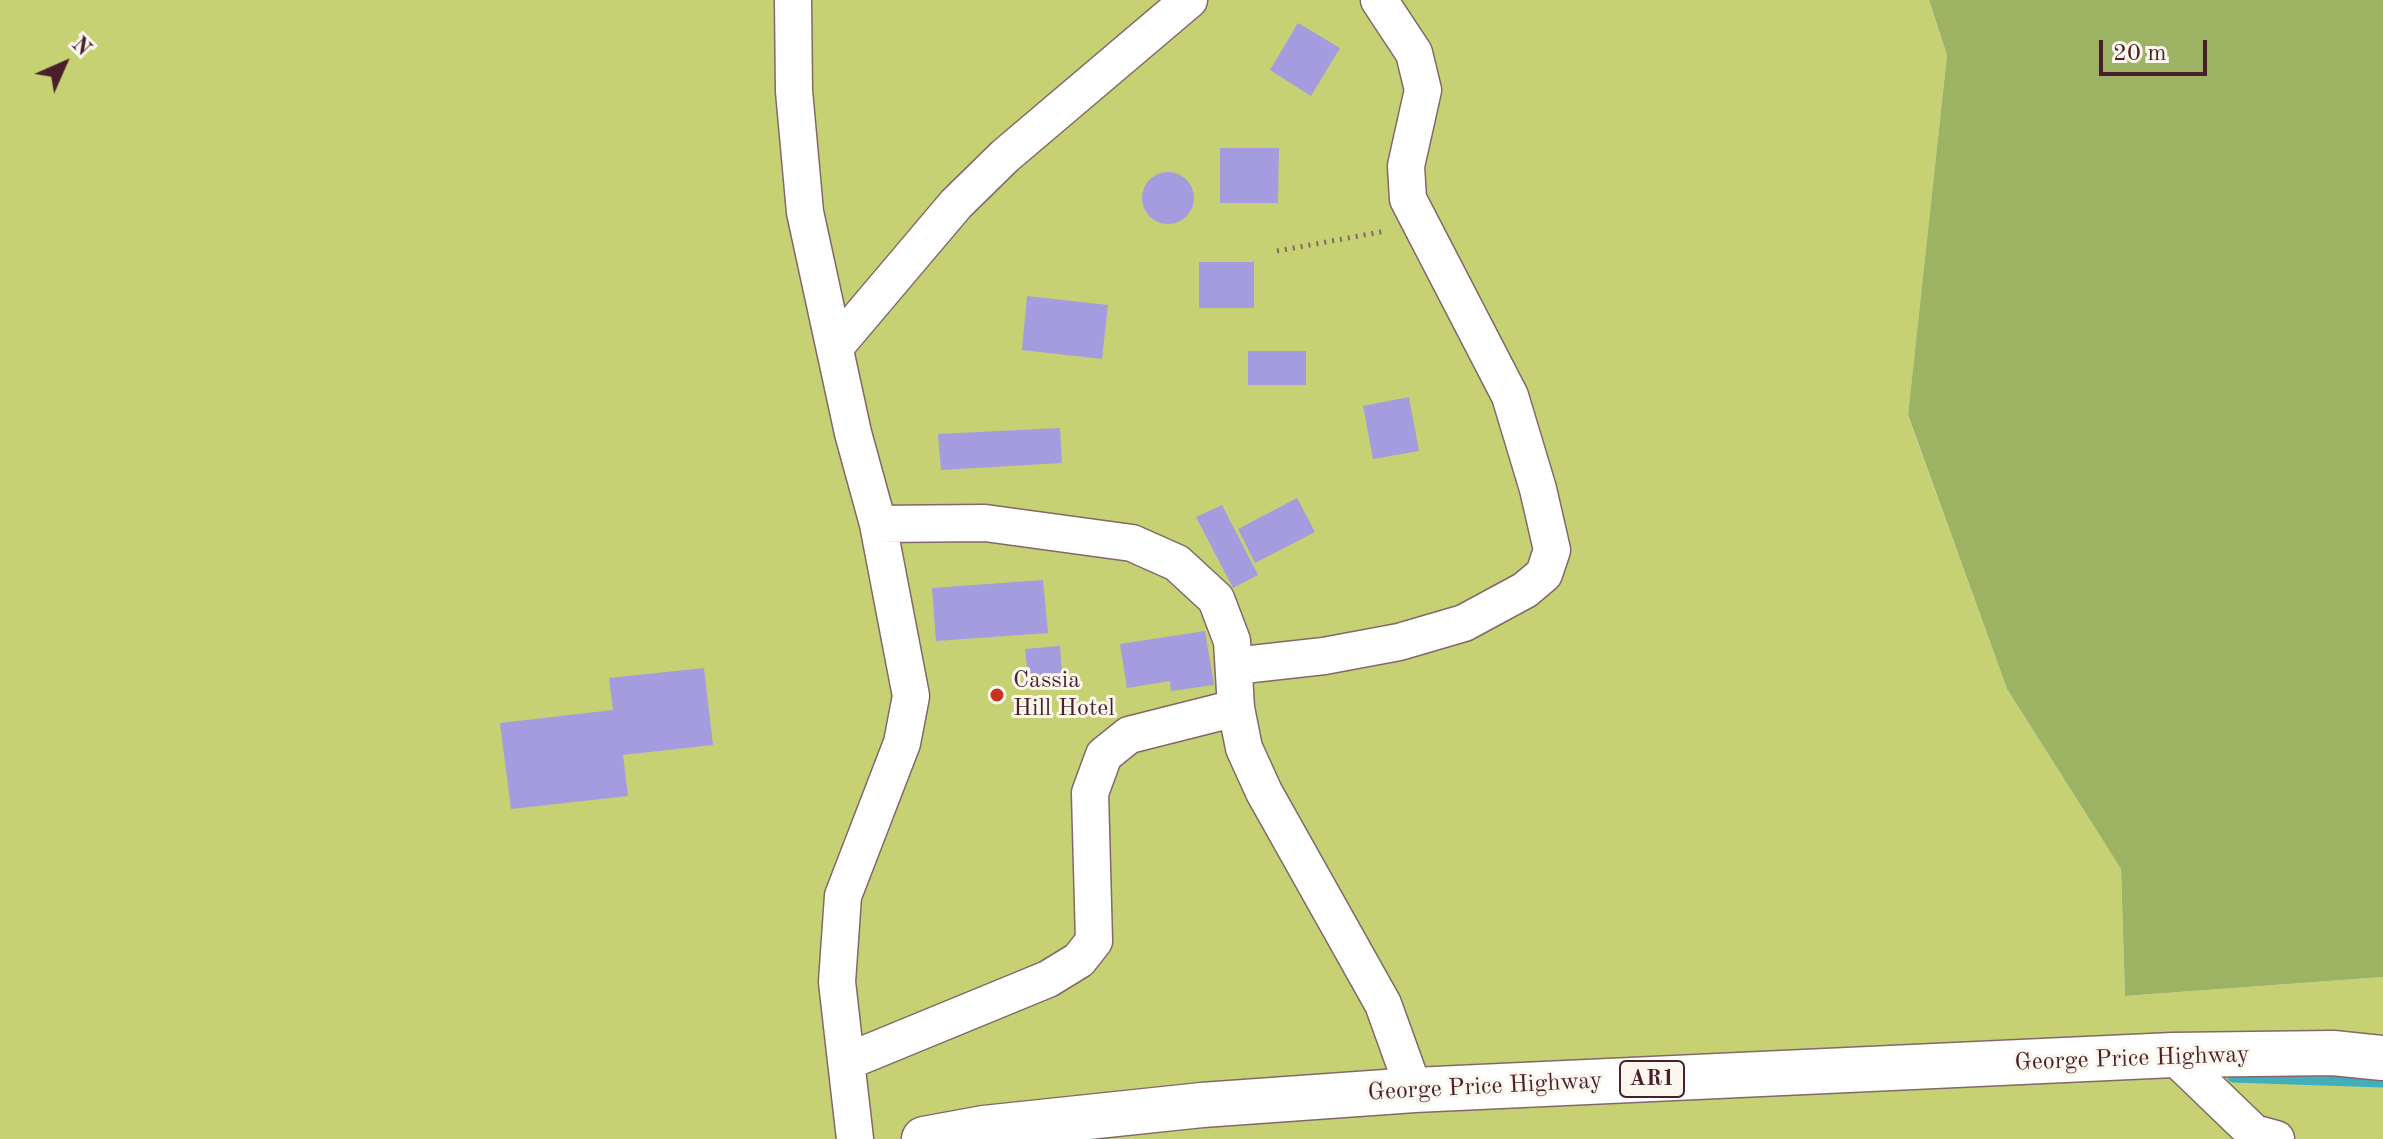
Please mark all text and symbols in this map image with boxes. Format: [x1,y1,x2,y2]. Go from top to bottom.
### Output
north arrow [24,24,104,104]
scale bar [2103,24,2211,74]
text: N [67,33,95,61]
text: 20 m [2113,42,2167,66]
place label: Cassia Hill Hotel [1013,667,1115,723]
marker: Cassia Hill Hotel [988,686,1006,704]
street label: George Price Highway [2014,1041,2250,1077]
road number: AR1 [1620,1061,1684,1097]
street label: George Price Highway [1367,1066,1603,1108]

